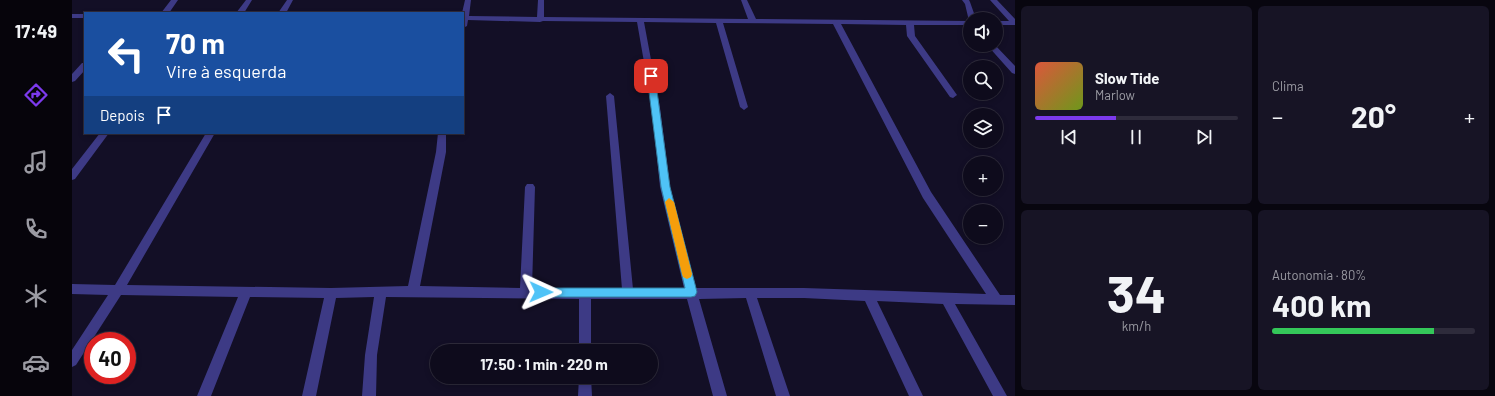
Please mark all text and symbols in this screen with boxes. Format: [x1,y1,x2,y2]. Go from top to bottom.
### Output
map controls [963,12,1003,244]
button: sound [963,12,1003,52]
text: 17:49 [15,20,57,42]
text: 70 m [166,26,225,60]
icon: left [100,28,152,80]
pin [634,59,668,93]
text: Vire à esquerda [166,60,286,82]
button: search [963,60,1003,100]
icon: arrive [640,65,662,87]
text: Slow Tide [1095,69,1159,87]
text: Clima [1272,78,1304,94]
icon: directions [22,81,50,109]
text: Marlow [1095,87,1135,103]
text: 20° [1351,98,1396,134]
text: − [1272,103,1283,129]
text: + [1464,103,1475,129]
icon: arrive [153,104,175,126]
text: Depois [100,106,145,124]
button: layers [963,108,1003,148]
icon: previous [1058,126,1080,148]
icon: pause [1125,126,1147,148]
icon: next [1193,126,1215,148]
icon: music [22,148,50,176]
button: + [963,156,1003,196]
button: − [963,204,1003,244]
icon: phone [22,215,50,243]
text: 34 [1107,261,1166,323]
text: Autonomia · 80% [1272,267,1366,283]
position arrow [520,271,562,313]
icon: climate [22,282,50,310]
text: 400 km [1272,287,1371,323]
text: km/h [1122,318,1151,334]
speed limit sign: 40 [84,332,136,384]
icon: car [22,349,50,377]
text: 17:50 · 1 min · 220 m [480,355,608,373]

